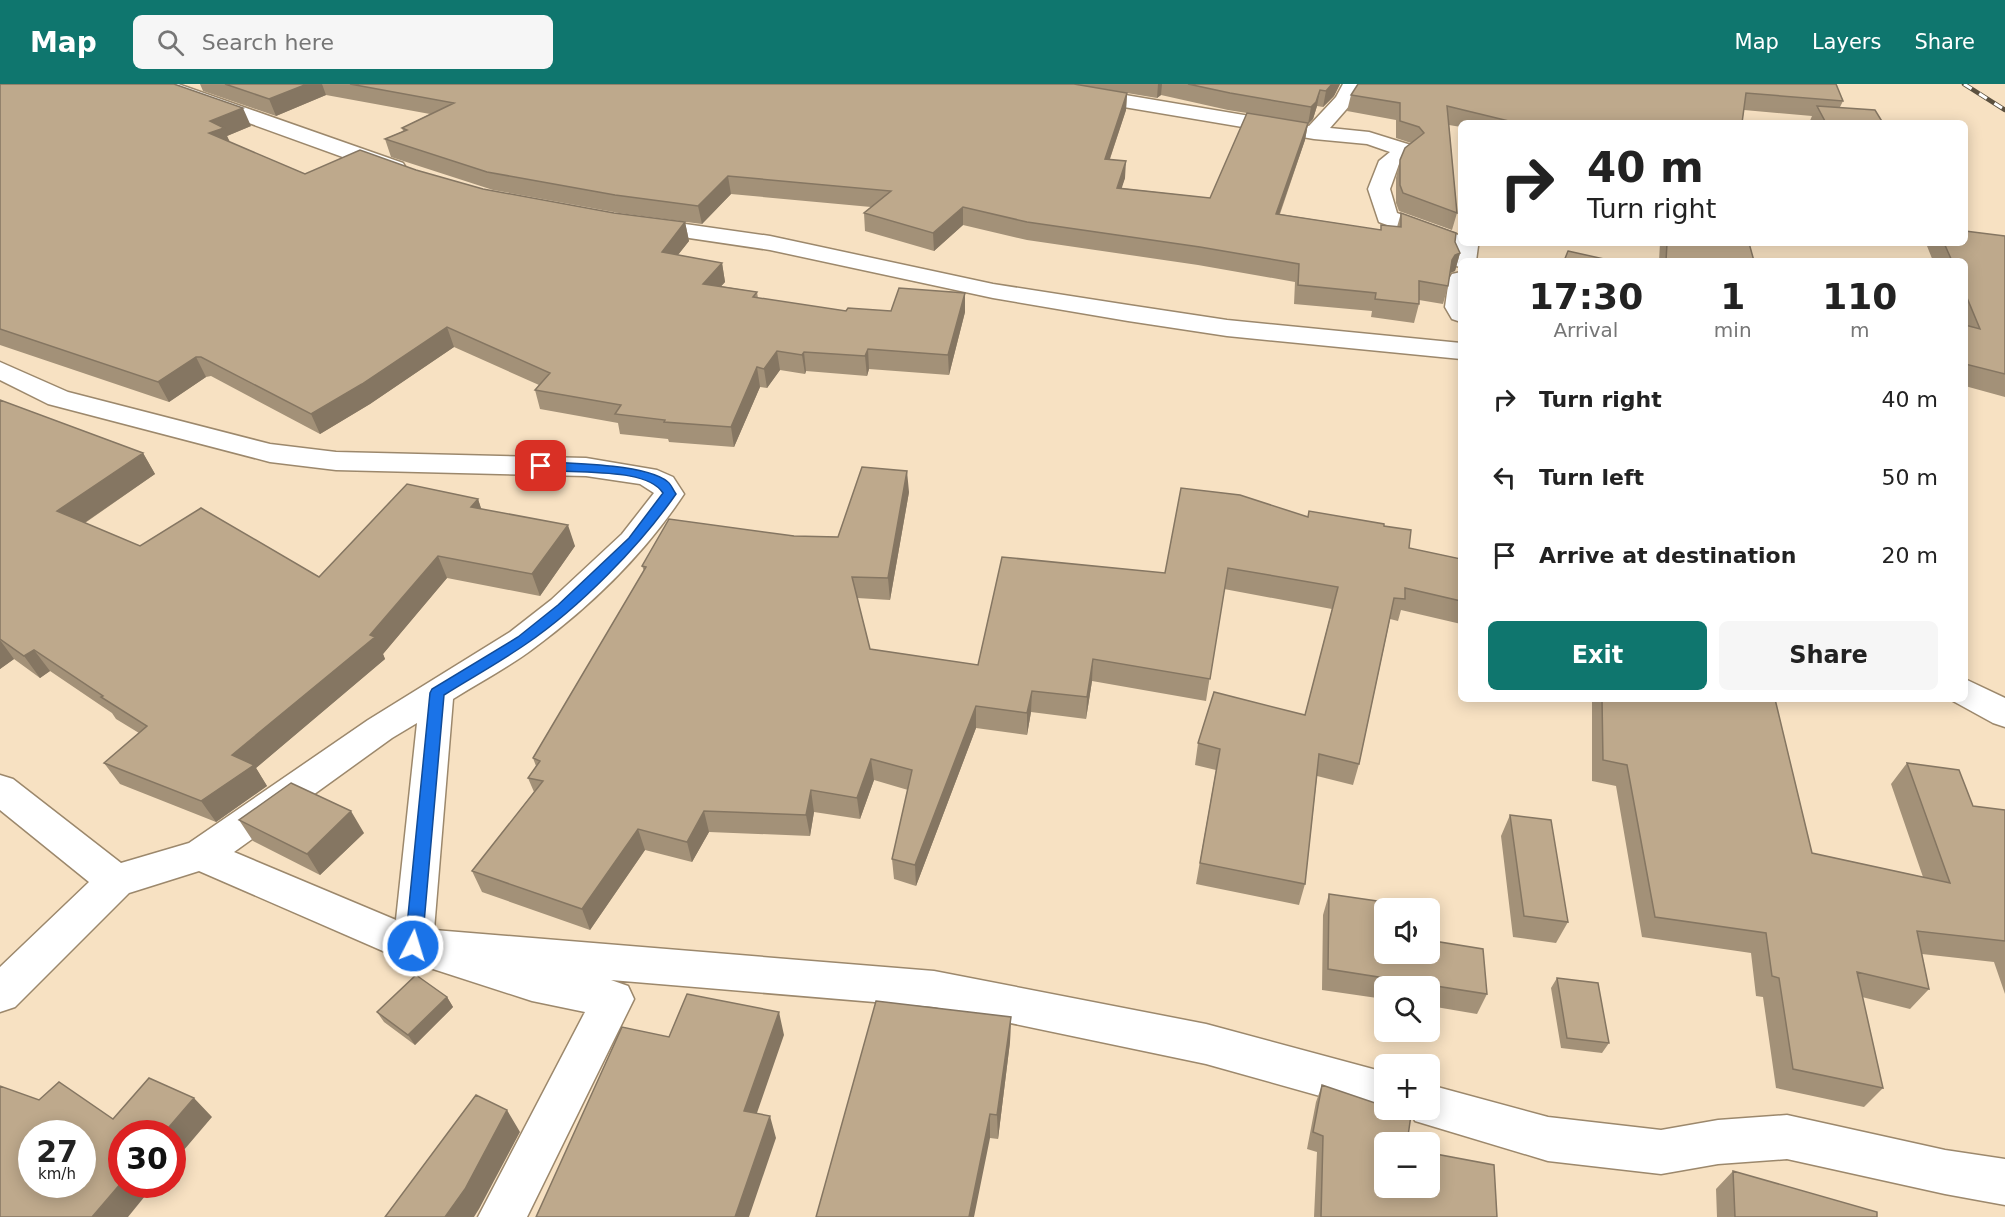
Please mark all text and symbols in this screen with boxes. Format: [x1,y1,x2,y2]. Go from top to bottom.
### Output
search box [133,15,553,69]
text: Map [30,26,97,59]
icon: search [154,26,187,59]
text: Search here [202,30,334,55]
text: Map [1735,30,1779,54]
text: Layers [1812,30,1881,54]
text: Share [1914,30,1975,54]
text: 40 m [1587,143,1704,192]
icon: right [1488,144,1566,222]
text: Turn right [1587,193,1716,224]
text: 17:30 [1529,276,1643,317]
text: 1 [1720,276,1745,317]
text: 110 [1822,276,1897,317]
text: Arrival [1553,318,1618,342]
text: min [1714,318,1752,342]
text: m [1850,318,1870,342]
icon: right [1488,383,1521,416]
text: Turn right [1539,387,1662,412]
text: 40 m [1882,387,1938,412]
pin [515,440,566,491]
icon: arrive [524,449,557,482]
icon: left [1488,461,1521,494]
text: Turn left [1539,465,1644,490]
text: 50 m [1882,465,1938,490]
icon: arrive [1488,539,1521,572]
text: Arrive at destination [1539,543,1796,568]
text: 20 m [1882,543,1938,568]
button: Exit [1488,621,1707,690]
button: Share [1719,621,1938,690]
map controls [1374,898,1440,1198]
button: sound [1374,898,1440,964]
position arrow [381,914,445,978]
button: search [1374,976,1440,1042]
button: + [1374,1054,1440,1120]
speed limit sign: 30 [108,1120,186,1198]
button: − [1374,1132,1440,1198]
text: 27 [36,1134,78,1169]
text: km/h [38,1165,76,1183]

